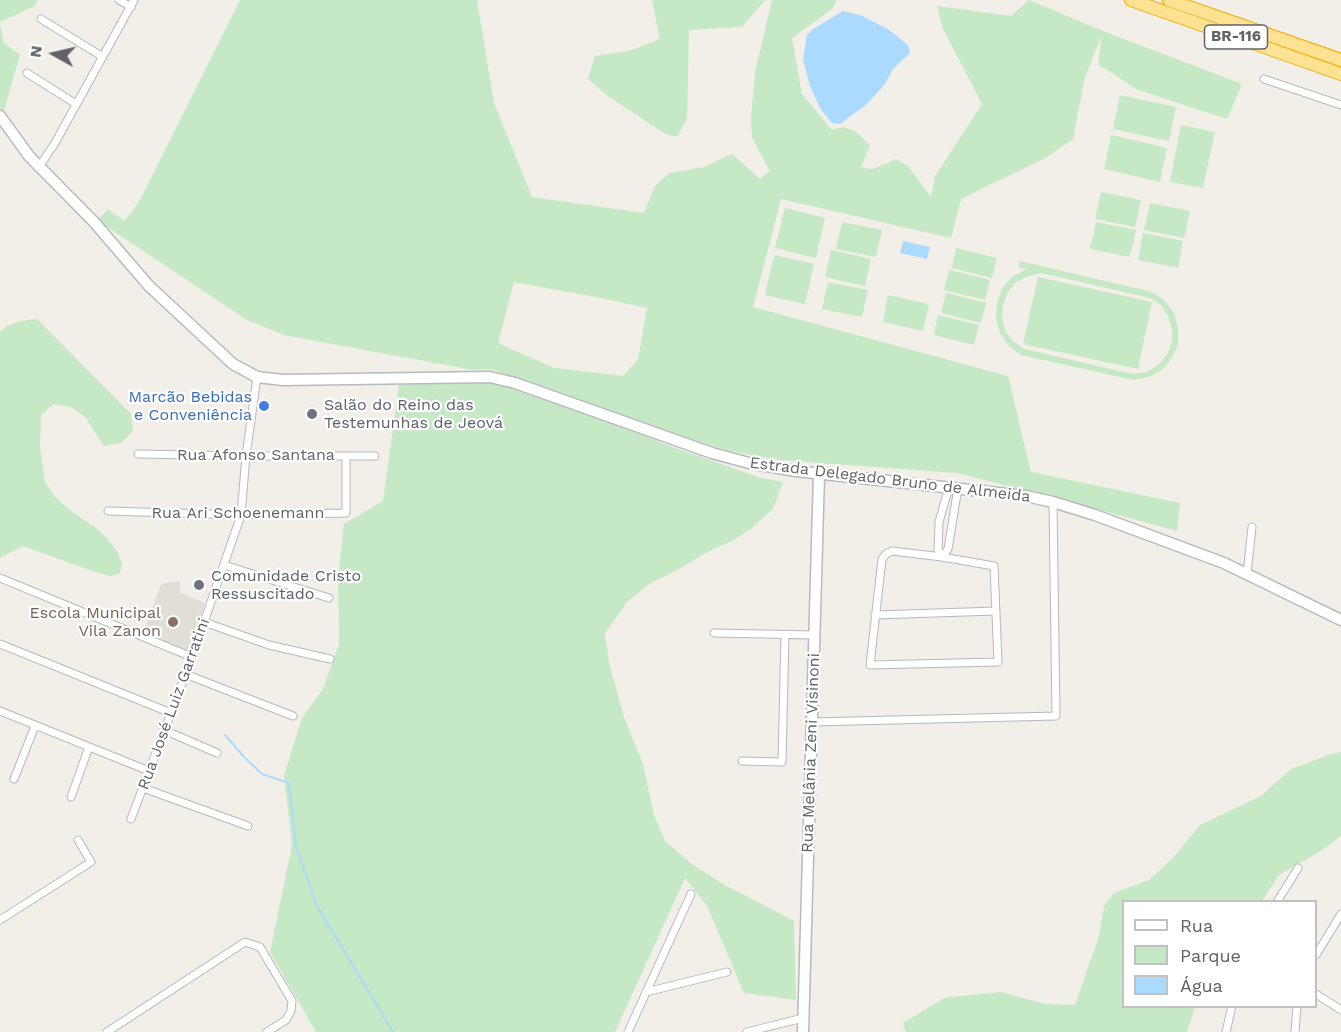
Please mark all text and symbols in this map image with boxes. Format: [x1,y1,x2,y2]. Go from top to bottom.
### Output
north arrow [24,24,84,84]
road number: BR-116 [1204,25,1268,49]
text: N [25,44,46,59]
place label: Marcão Bebidas e Conveniência [129,387,252,425]
place label: Salão do Reino das Testemunhas de Jeová [324,395,503,433]
marker: Marcão Bebidas e Conveniência [257,399,271,413]
marker: Salão do Reino das Testemunhas de Jeová [305,407,319,421]
street label: Rua Afonso Santana [177,445,335,465]
street label: Estrada Delegado Bruno de Almeida [749,453,1031,507]
street label: Rua Ari Schoenemann [152,503,324,523]
place label: Comunidade Cristo Ressuscitado [211,566,361,604]
marker: Comunidade Cristo Ressuscitado [192,578,206,592]
place label: Escola Municipal Vila Zanon [30,603,161,641]
marker: Escola Municipal Vila Zanon [166,615,180,629]
street label: Rua José Luiz Garratini [134,616,214,792]
street label: Rua Melânia Zeni Visinoni [798,653,824,853]
legend [1122,900,1317,1008]
text: Rua [1180,915,1213,936]
text: Parque [1180,945,1241,966]
text: Água [1180,975,1223,996]

